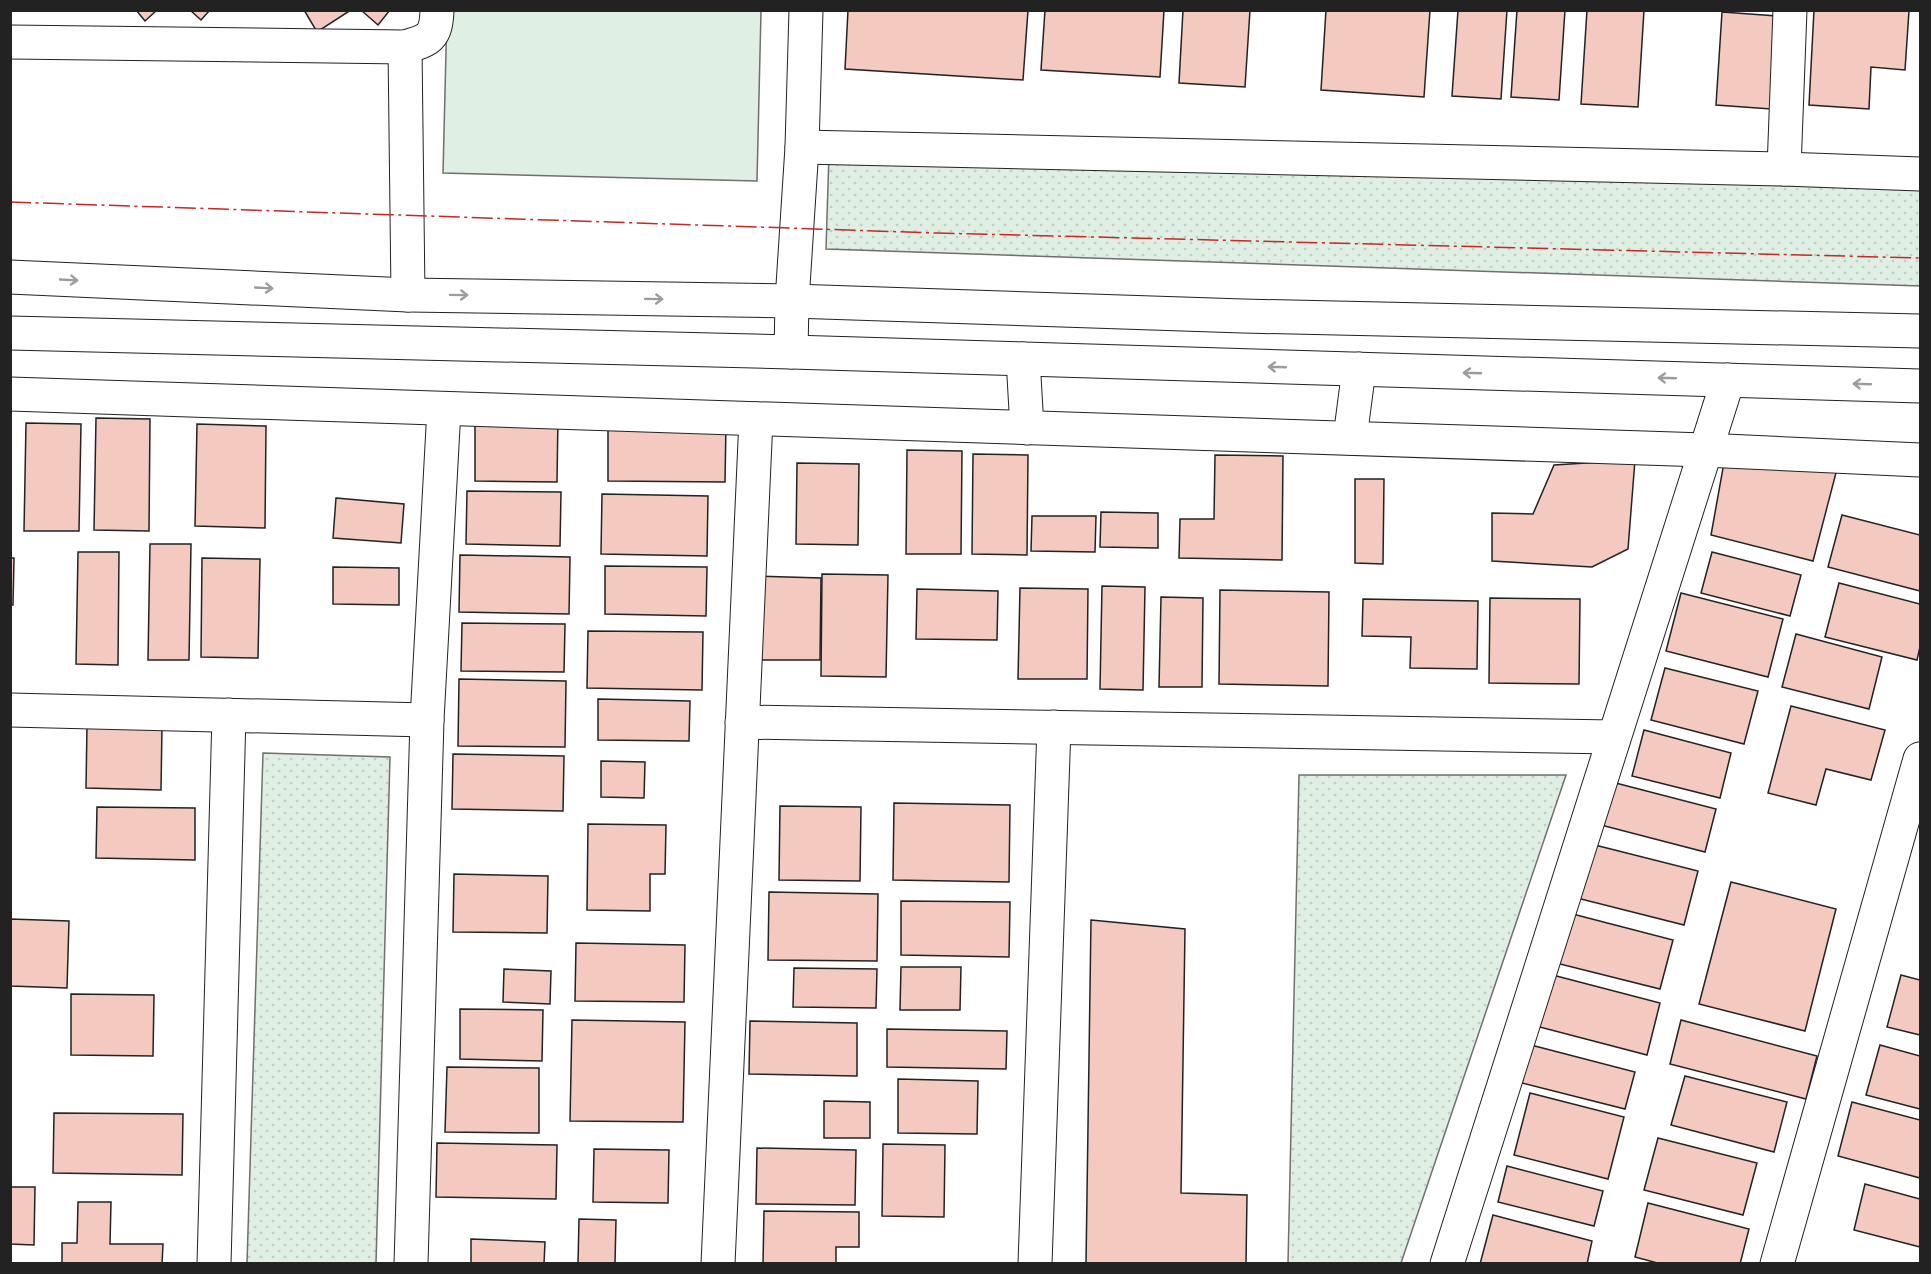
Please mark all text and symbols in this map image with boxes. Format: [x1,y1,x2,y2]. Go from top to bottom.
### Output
one-way arrow [58,274,78,285]
one-way arrow [253,283,273,294]
one-way arrow [448,290,468,301]
one-way arrow [643,293,663,304]
one-way arrow [1268,361,1288,372]
one-way arrow [1463,367,1483,378]
one-way arrow [1658,373,1678,384]
one-way arrow [1853,379,1873,390]

